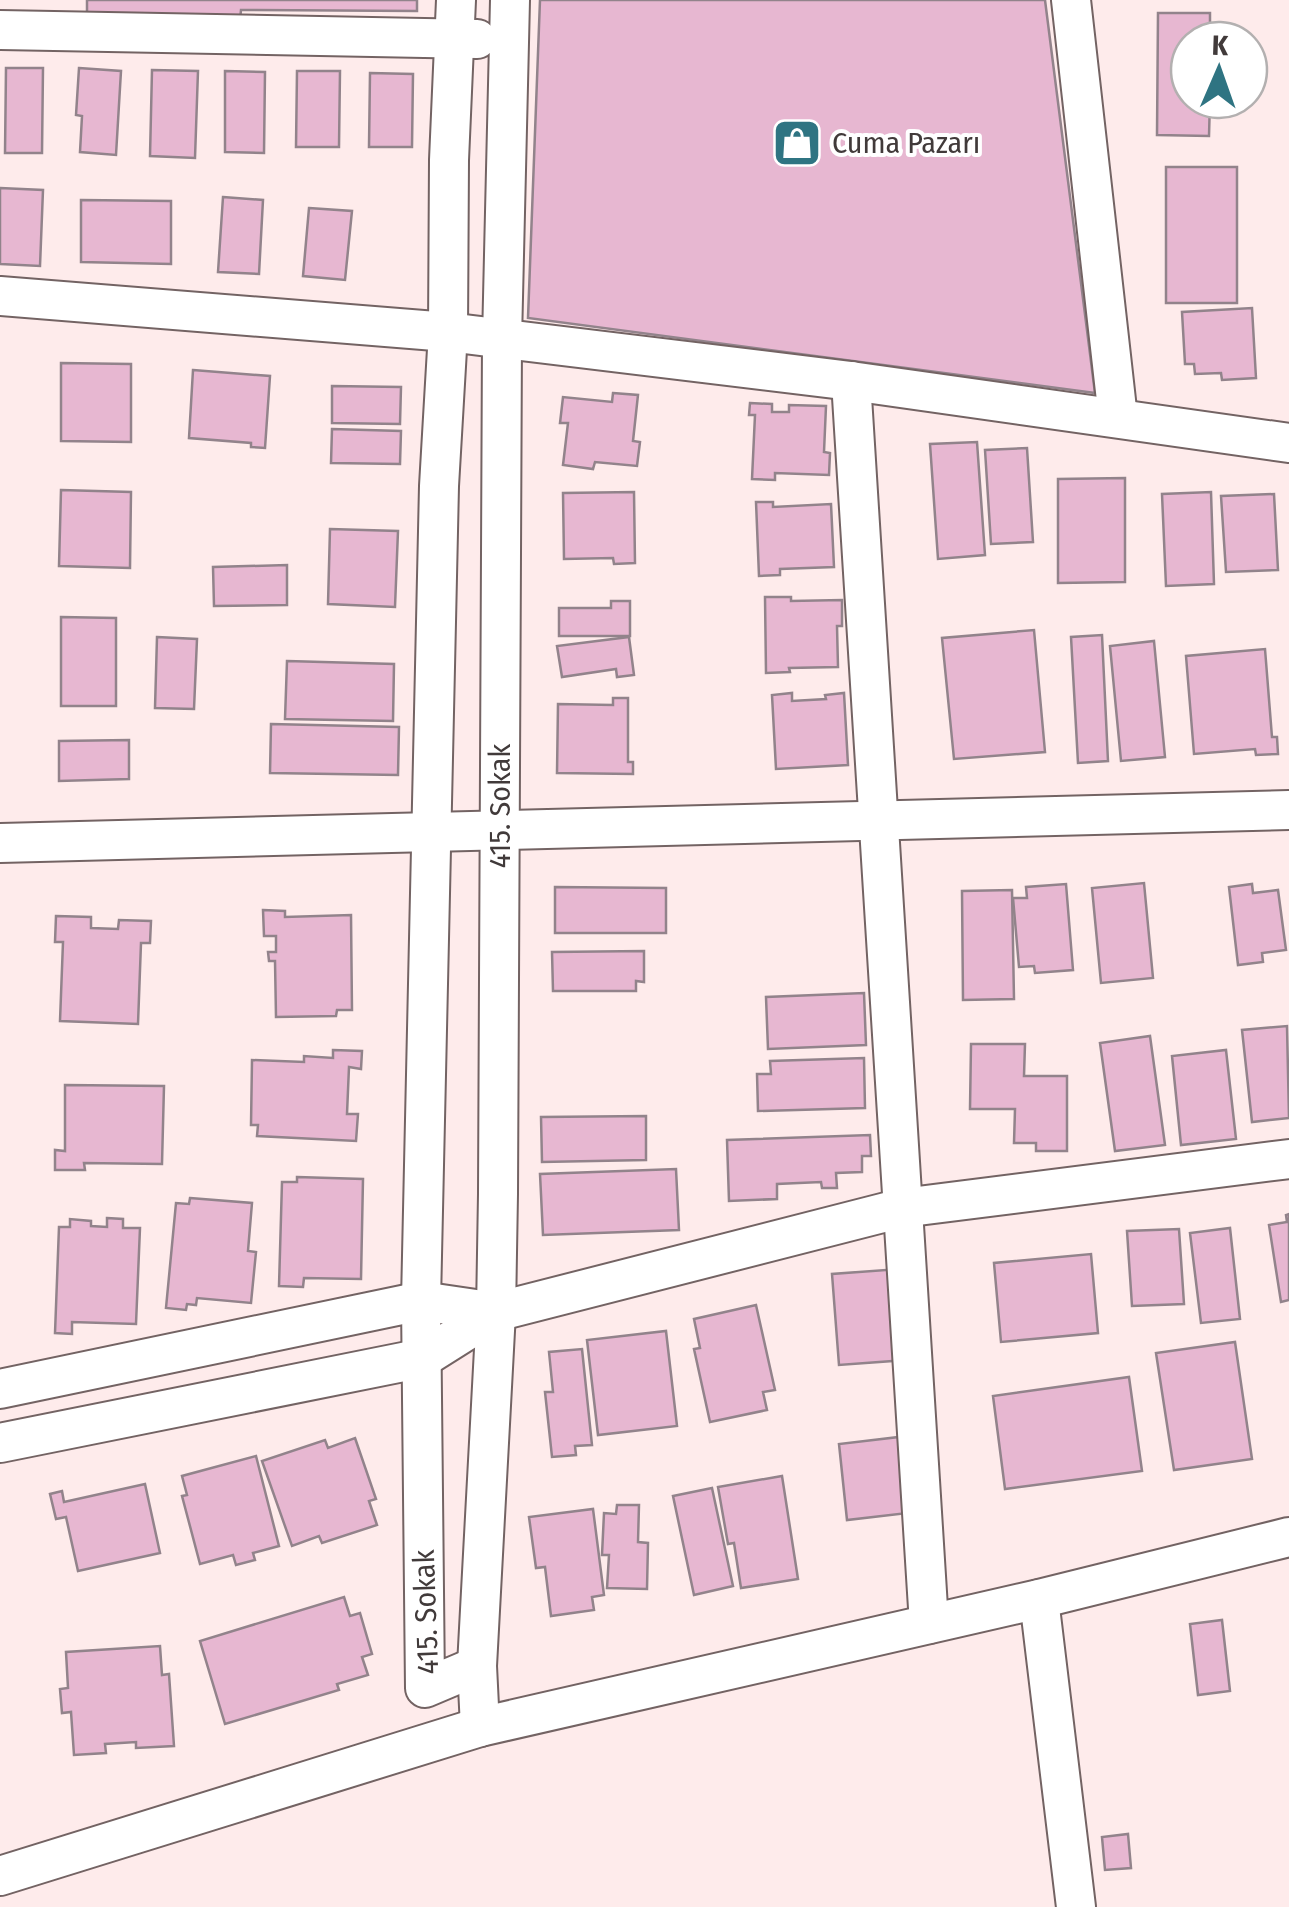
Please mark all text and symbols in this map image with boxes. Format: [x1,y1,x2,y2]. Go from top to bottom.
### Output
north arrow [1169,20,1269,120]
text: K [1211,29,1229,62]
shop icon: Cuma Pazarı [771,117,823,169]
place label: Cuma Pazarı [832,125,980,161]
street label: 415. Sokak [482,744,518,868]
street label: 415. Sokak [406,1549,446,1675]

